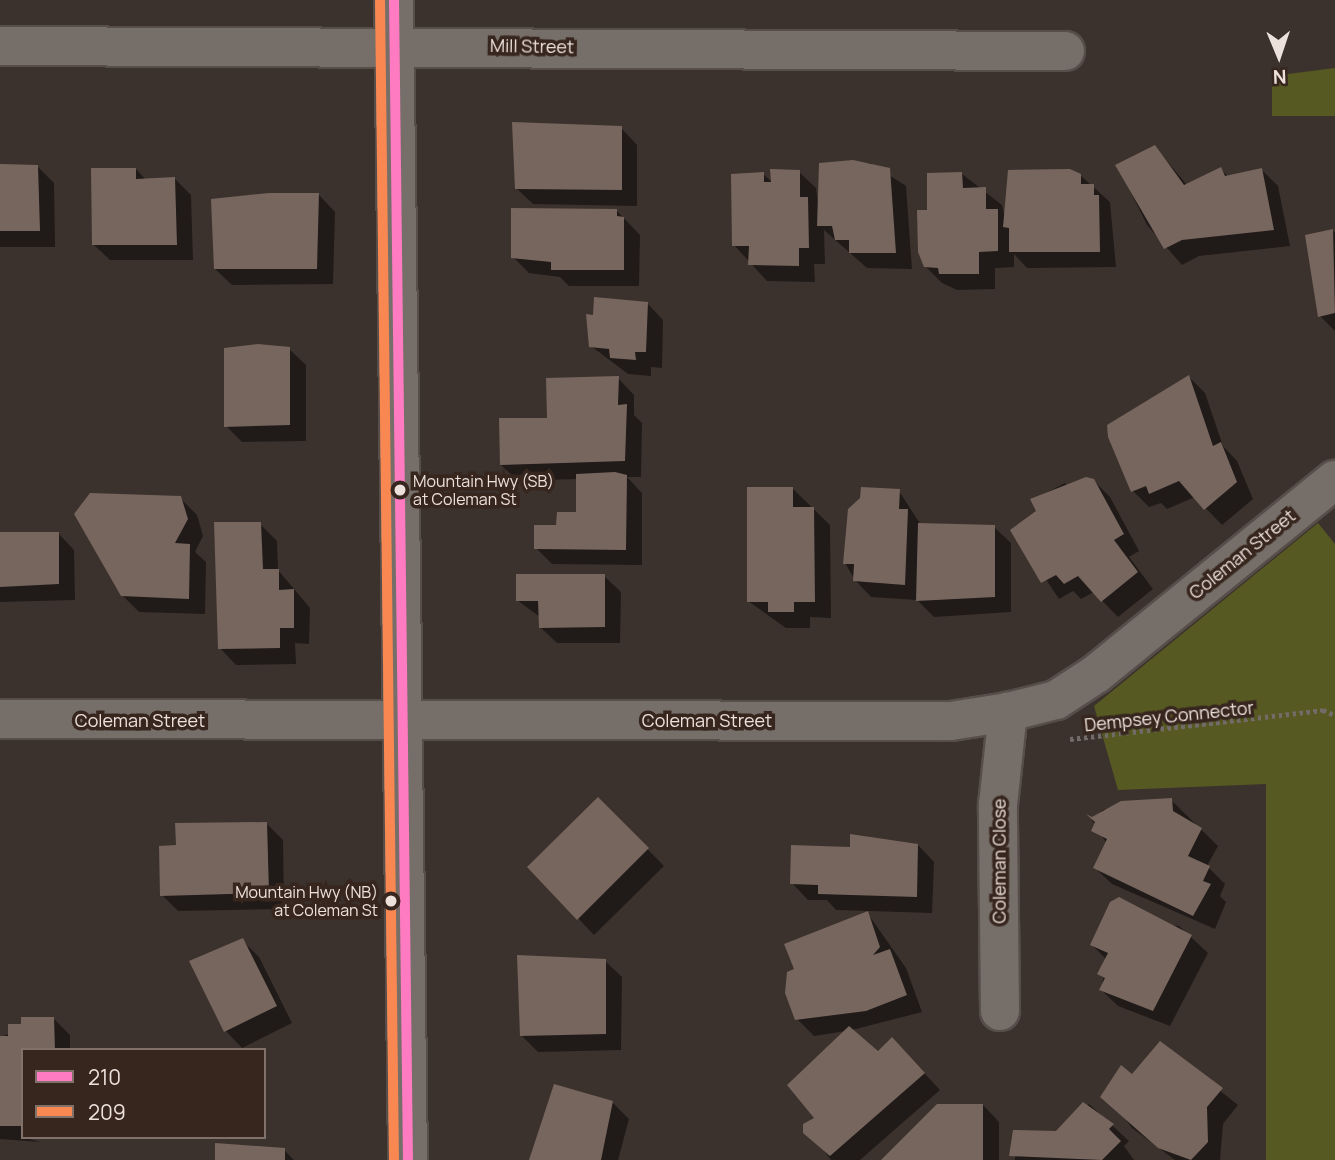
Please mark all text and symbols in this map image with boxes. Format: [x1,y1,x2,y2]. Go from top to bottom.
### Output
north arrow [1244,21,1314,91]
street label: Mill Street [490,34,574,58]
text: N [1272,64,1287,90]
place label: Mountain Hwy (SB) at Coleman St [413,471,554,509]
marker: Mountain Hwy (SB) at Coleman St [393,483,407,497]
street label: Coleman Street [1185,505,1299,603]
street label: Dempsey Connector [1083,696,1255,736]
street label: Coleman Street [75,709,205,731]
street label: Coleman Street [642,709,772,731]
street label: Coleman Close [988,798,1010,924]
place label: Mountain Hwy (NB) at Coleman St [235,882,378,920]
marker: Mountain Hwy (NB) at Coleman St [384,894,398,908]
legend [21,1048,266,1139]
text: 210 [88,1063,121,1091]
text: 209 [88,1098,126,1126]

